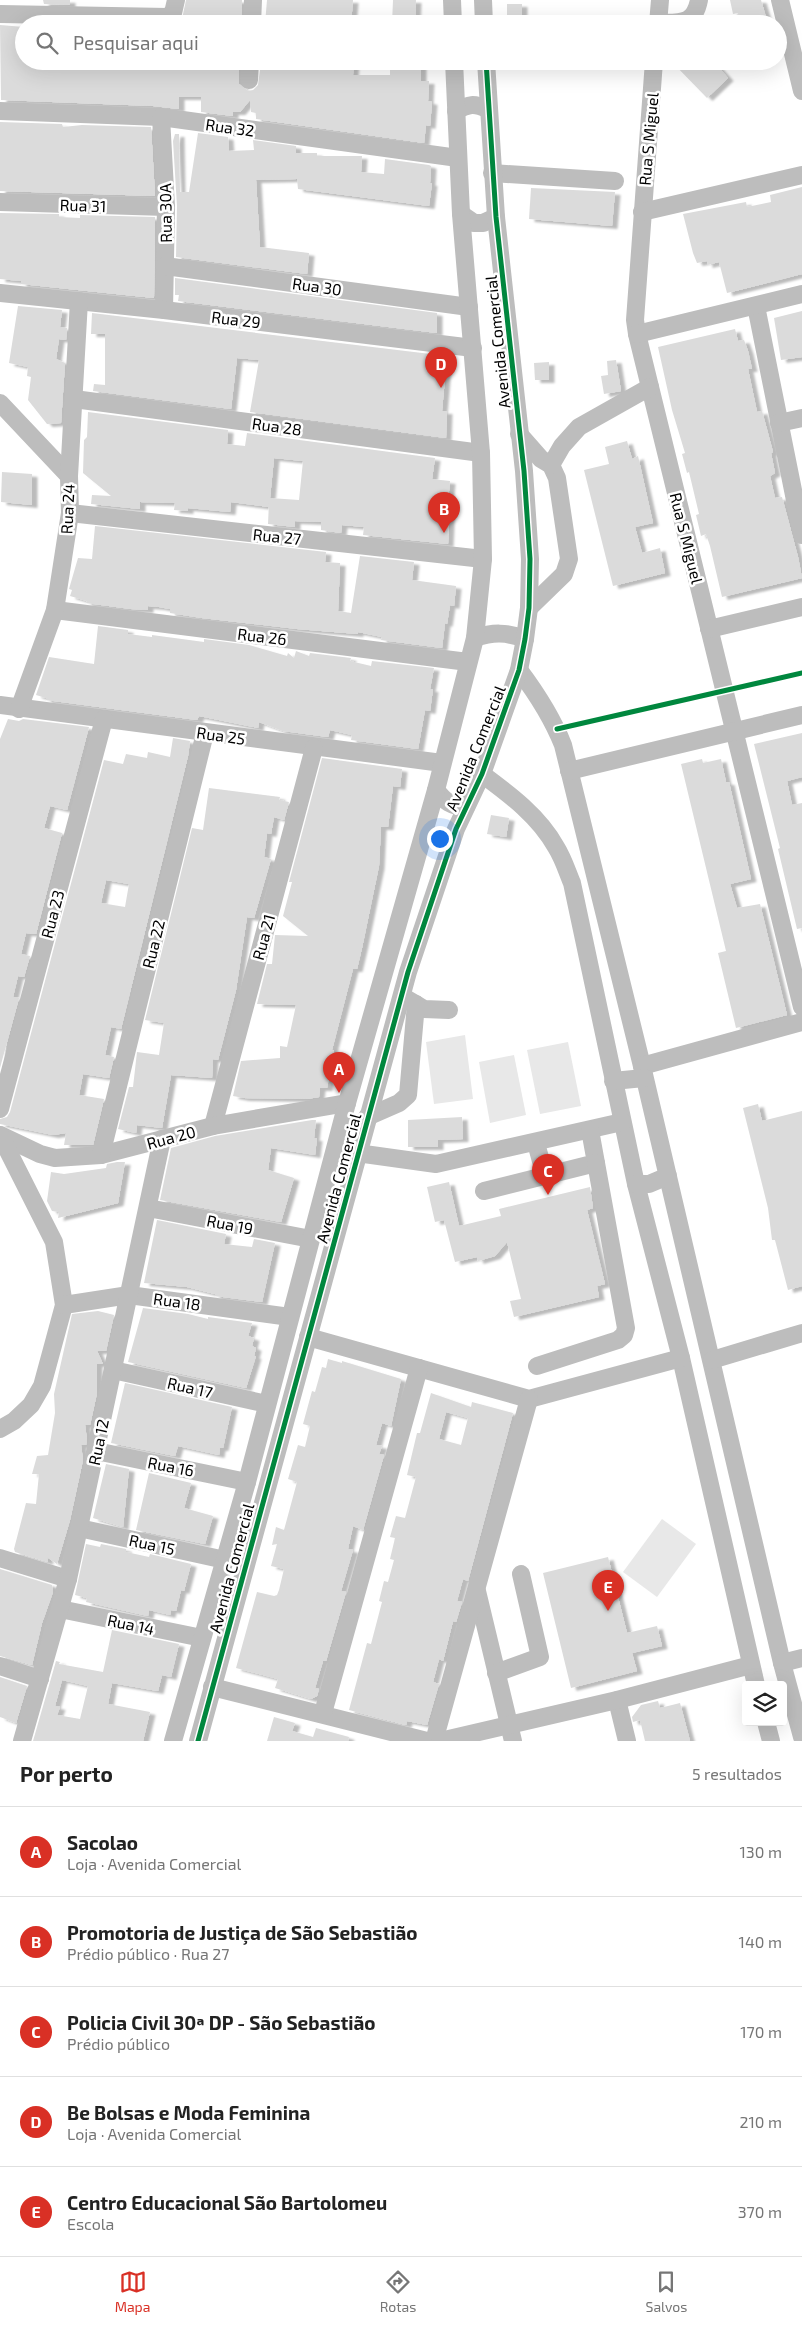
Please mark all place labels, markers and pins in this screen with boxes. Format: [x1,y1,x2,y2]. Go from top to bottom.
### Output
pin: D [425,347,457,388]
pin: B [428,492,460,533]
pin: A [323,1052,355,1093]
pin: C [532,1154,564,1195]
pin: E [592,1570,624,1611]

